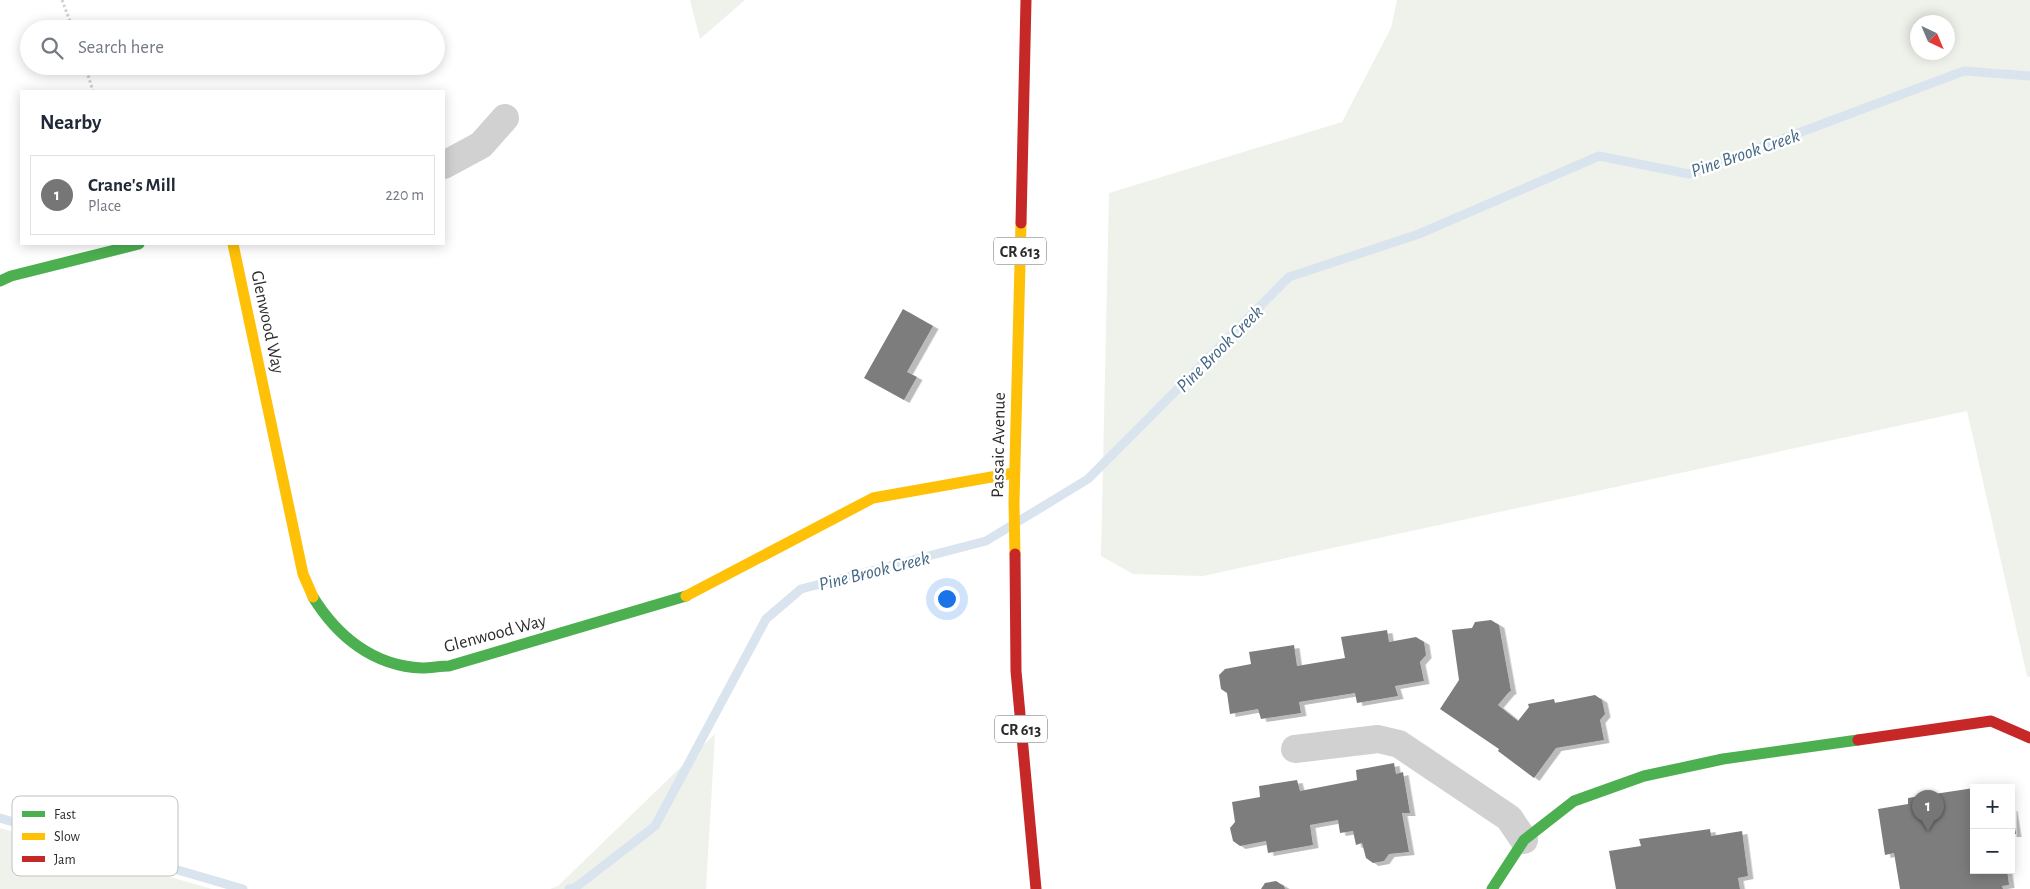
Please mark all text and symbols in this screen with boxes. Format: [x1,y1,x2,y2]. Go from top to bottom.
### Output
north arrow [1910,15,1955,60]
search box [20,20,445,75]
icon: search [38,34,66,62]
text: Search here [78,38,164,57]
text: Nearby [40,112,101,133]
water label: Pine Brook Creek [1689,126,1803,181]
text: Crane's Mill [88,176,176,195]
text: 1 [54,187,60,203]
text: 220 m [386,187,424,203]
text: Place [88,198,121,214]
road number: CR 613 [994,238,1046,264]
street label: Glenwood Way [247,269,287,376]
water label: Pine Brook Creek [1173,302,1267,396]
street label: Passaic Avenue [989,392,1009,498]
water label: Pine Brook Creek [817,548,932,594]
your location [934,586,960,612]
street label: Glenwood Way [442,612,549,656]
road number: CR 613 [995,716,1047,742]
map controls [1970,784,2015,874]
button: + [1970,784,2015,829]
pin: 1 [1912,790,1944,831]
legend [12,796,178,876]
text: Fast [54,808,76,822]
button: − [1970,829,2015,874]
text: Slow [54,830,81,844]
text: Jam [54,853,76,867]

